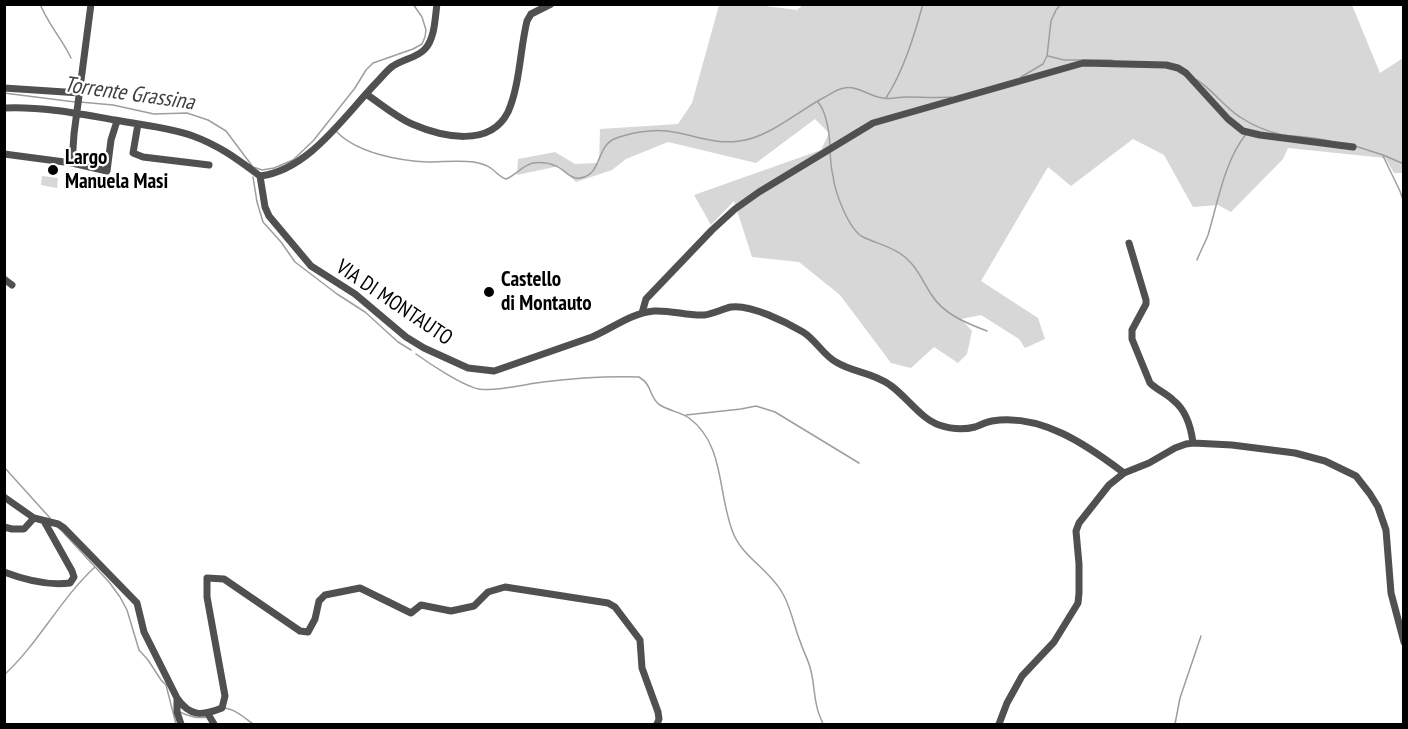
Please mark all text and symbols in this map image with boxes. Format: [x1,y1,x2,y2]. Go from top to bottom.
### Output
water label: Torrente Grassina [62,72,196,116]
place label: Largo Manuela Masi [65,145,168,195]
marker: Largo Manuela Masi [46,163,60,177]
street label: VIA DI MONTAUTO [331,255,457,351]
place label: Castello di Montauto [501,267,592,317]
marker: Castello di Montauto [482,285,496,299]

